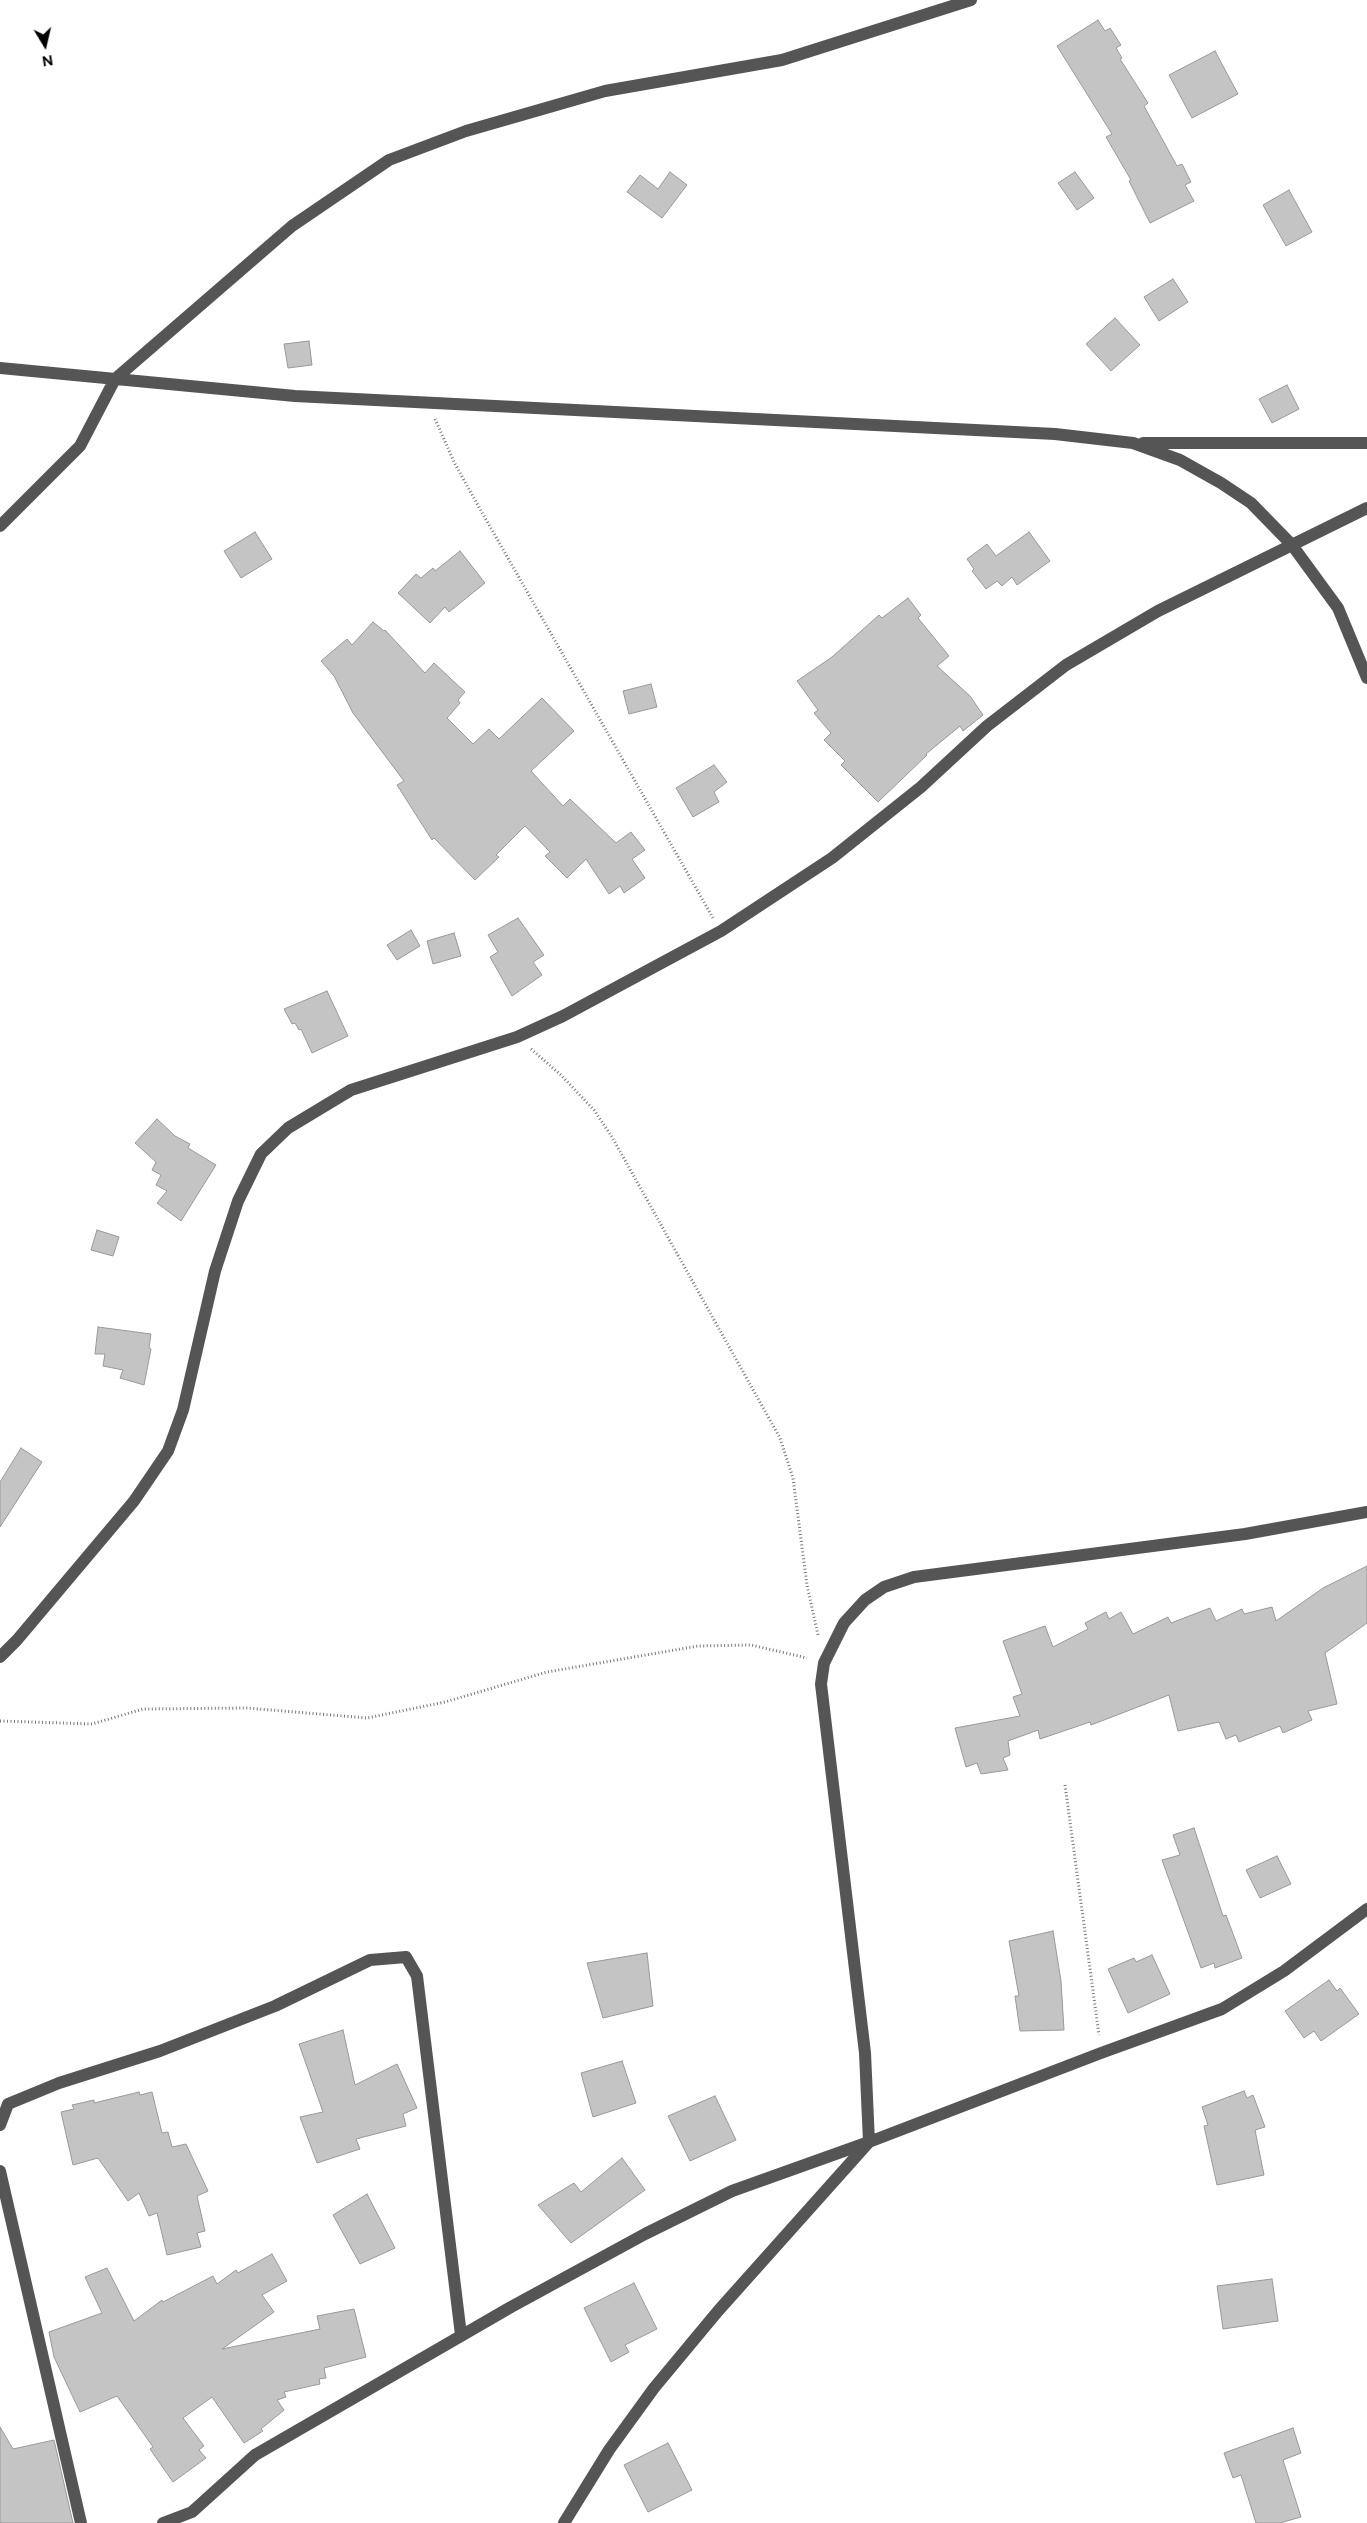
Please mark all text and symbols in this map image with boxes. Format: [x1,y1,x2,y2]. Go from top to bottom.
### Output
north arrow [20,20,70,70]
text: N [41,51,54,70]

